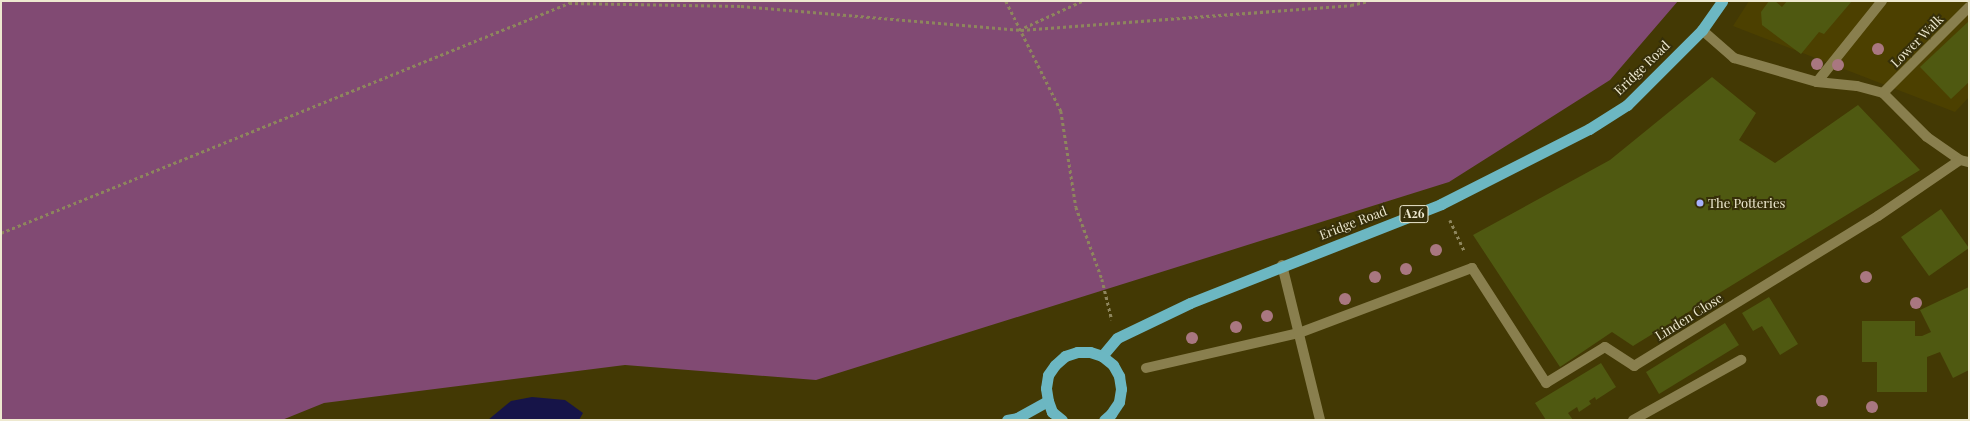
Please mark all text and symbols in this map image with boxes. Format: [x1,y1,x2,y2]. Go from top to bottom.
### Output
street label: Lower Walk [1887,11,1947,71]
street label: Eridge Road [1611,38,1673,98]
place label: The Potteries [1708,195,1785,211]
marker: The Potteries [1695,198,1705,208]
street label: Eridge Road [1317,203,1389,243]
road number: A26 [1399,204,1429,224]
street label: Linden Close [1652,290,1726,344]

